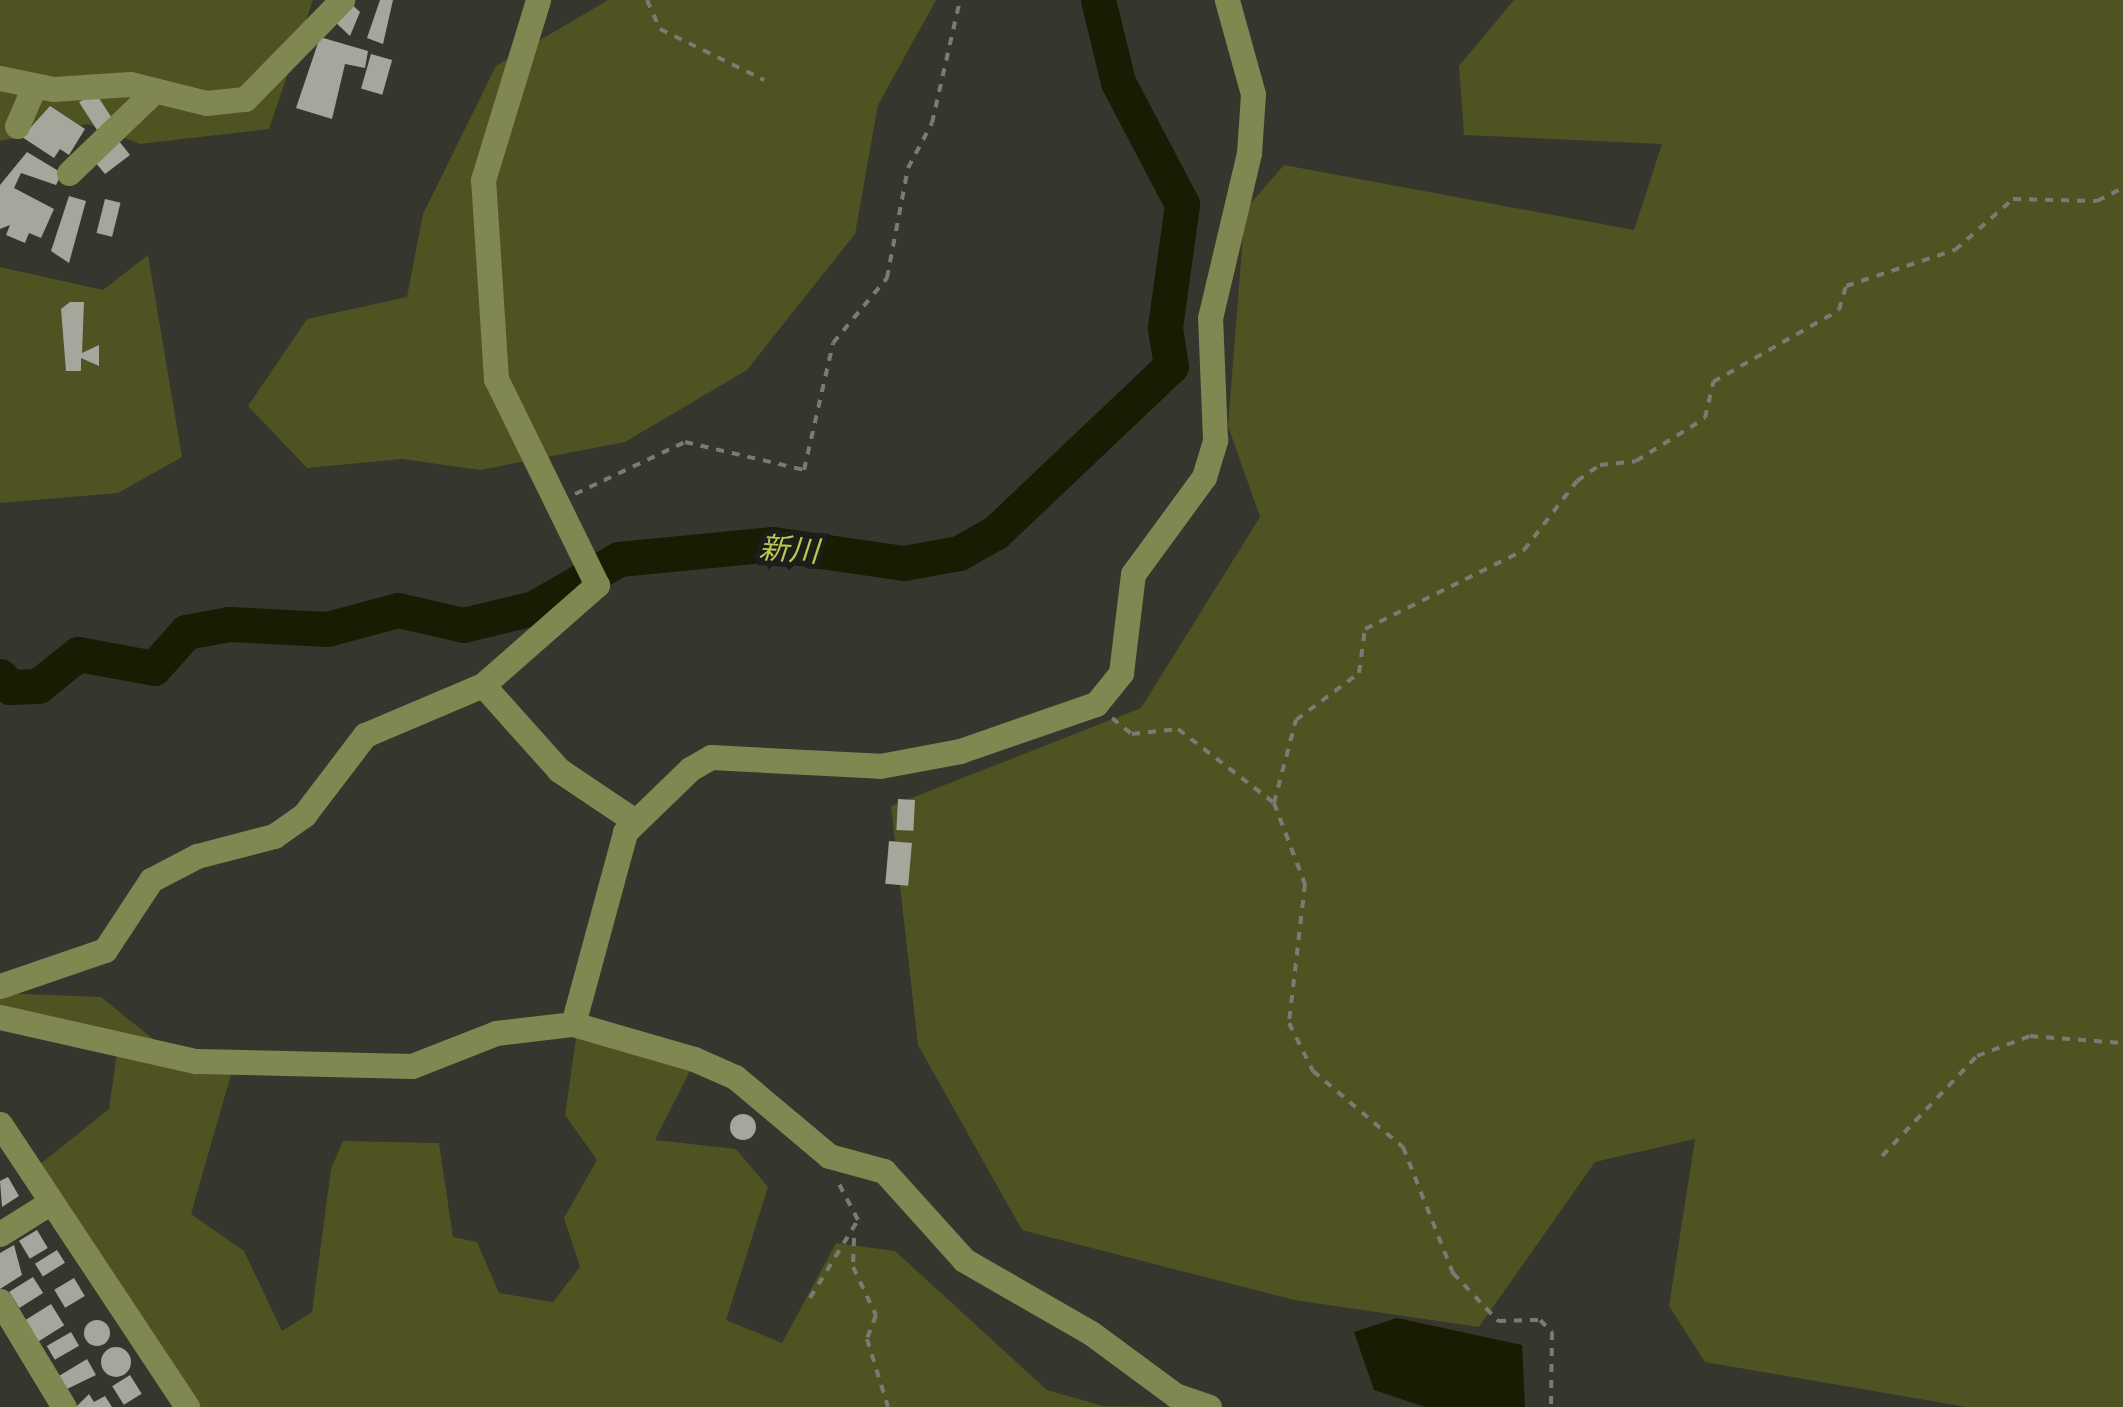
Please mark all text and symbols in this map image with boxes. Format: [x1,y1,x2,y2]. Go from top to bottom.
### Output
water label: 新川 [758,529,820,569]

